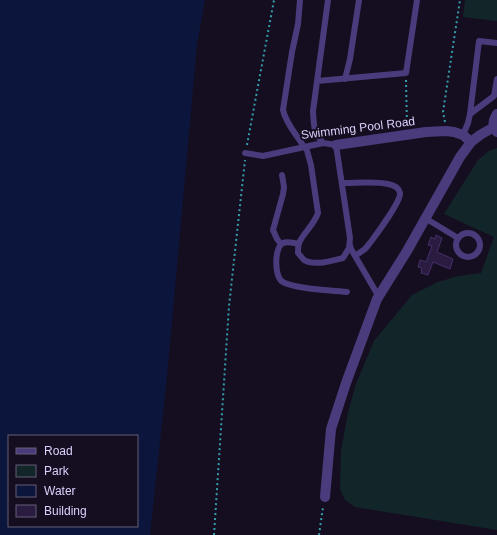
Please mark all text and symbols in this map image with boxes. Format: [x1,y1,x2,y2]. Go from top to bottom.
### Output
street label: Swimming Pool Road [300,114,416,142]
legend [8,435,138,527]
text: Road [44,444,73,458]
text: Park [44,464,70,478]
text: Water [44,484,76,498]
text: Building [44,504,87,518]

